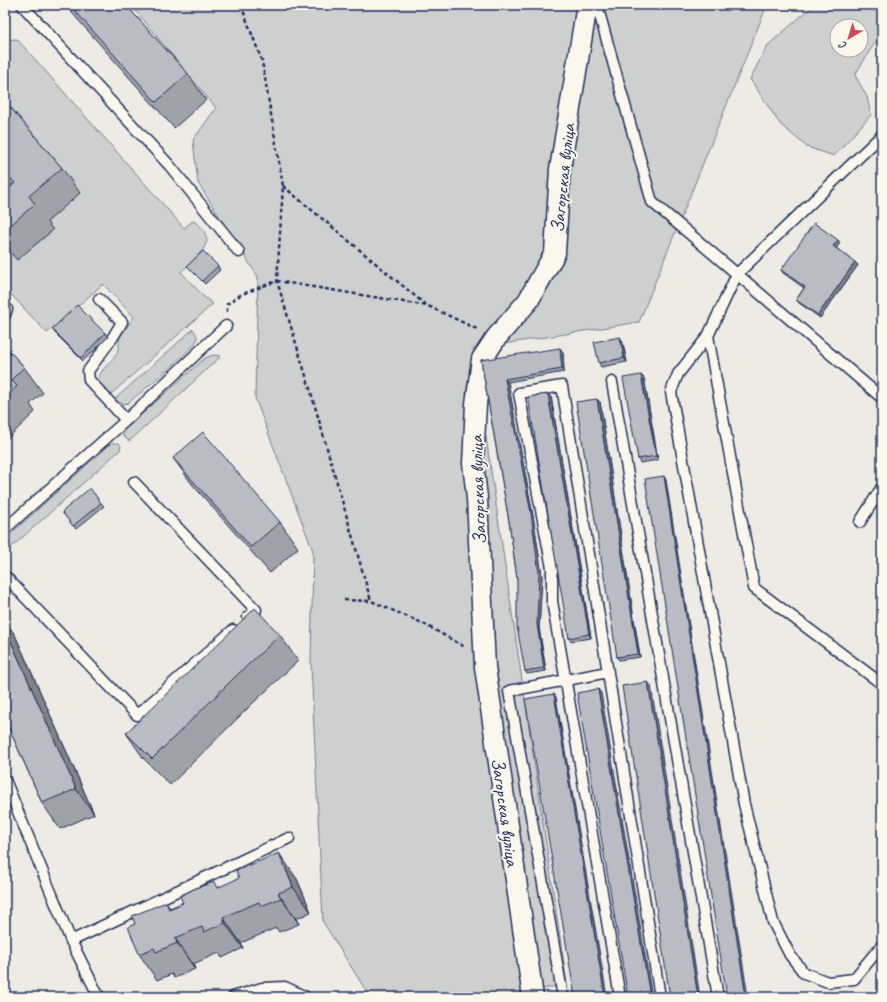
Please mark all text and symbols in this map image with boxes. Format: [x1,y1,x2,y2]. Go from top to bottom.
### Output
north arrow [829,18,869,58]
text: С [835,38,849,53]
street label: Загорская вуліца [545,121,581,234]
street label: Загорская вуліца [464,433,492,545]
street label: Загорская вуліца [486,756,525,869]

